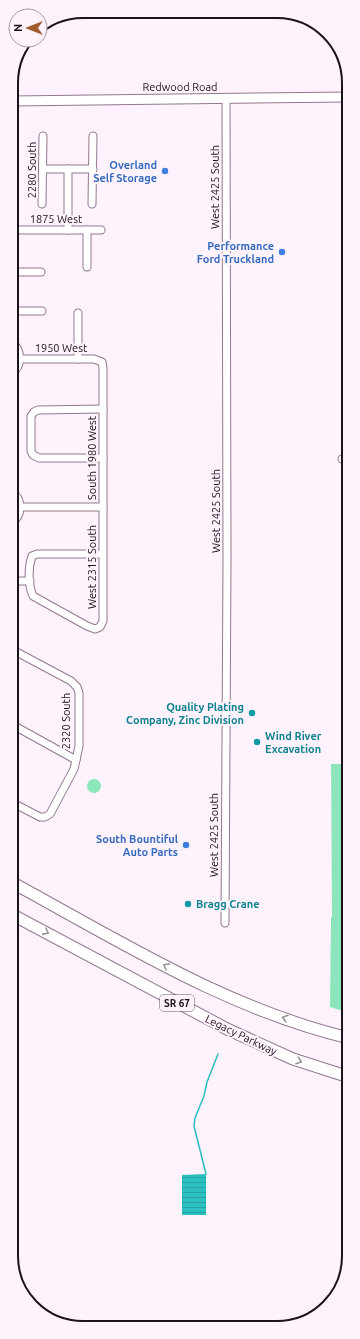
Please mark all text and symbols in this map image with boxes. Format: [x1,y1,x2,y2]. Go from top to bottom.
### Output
north arrow [8,8,48,48]
text: N [12,24,24,32]
street label: Redwood Road [142,81,218,93]
street label: 2280 South [26,142,38,198]
street label: West 2425 South [209,145,221,229]
place label: Overland Self Storage [93,159,157,184]
marker: Overland Self Storage [160,166,170,176]
street label: 1875 West [30,213,83,225]
place label: Performance Ford Truckland [197,240,274,265]
marker: Performance Ford Truckland [277,247,287,257]
street label: 1950 West [35,342,88,354]
street label: South 1980 West [86,415,98,500]
street label: West 2425 South [210,469,222,553]
street label: West 2315 South [86,525,98,609]
street label: 2320 South [60,693,72,749]
place label: Quality Plating Company, Zinc Division [126,701,244,726]
marker: Quality Plating Company, Zinc Division [247,708,257,718]
place label: Wind River Excavation [265,730,322,755]
marker: Wind River Excavation [252,737,262,747]
street label: West 2425 South [208,793,220,877]
place label: South Bountiful Auto Parts [96,833,179,858]
marker: South Bountiful Auto Parts [181,840,191,850]
place label: Bragg Crane [196,898,259,910]
marker: Bragg Crane [183,899,193,909]
one-way arrow [42,928,49,935]
one-way arrow [162,964,170,971]
road number: SR 67 [160,995,194,1011]
street label: Legacy Parkway [203,1012,279,1058]
one-way arrow [281,1014,288,1023]
one-way arrow [295,1056,302,1065]

